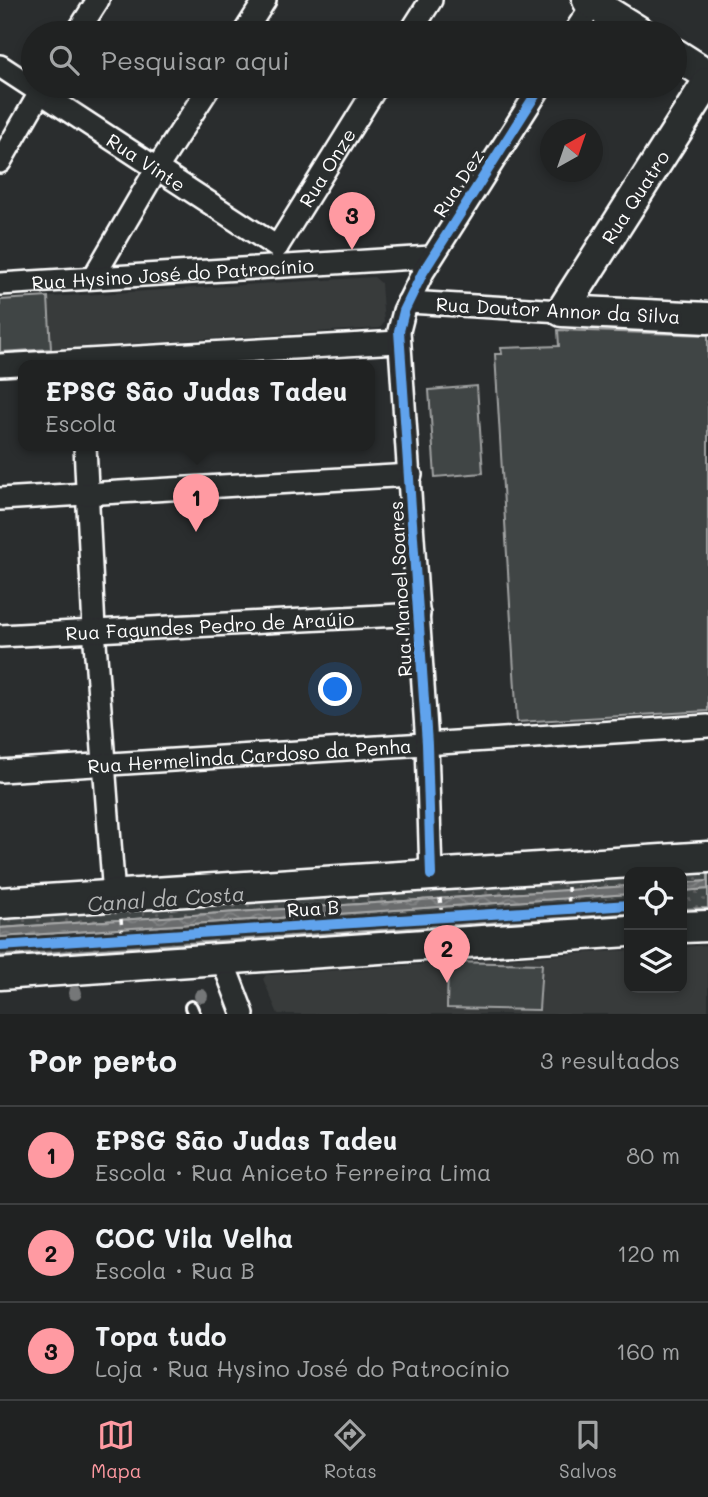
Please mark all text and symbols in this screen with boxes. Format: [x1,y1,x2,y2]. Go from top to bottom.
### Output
search box [21,21,687,98]
icon: search [45,41,83,79]
text: Pesquisar aqui [101,43,290,77]
north arrow [540,119,603,182]
street label: Rua Onze [293,123,361,211]
street label: Rua Vinte [102,127,191,197]
street label: Rua Dez [427,144,489,222]
street label: Rua Quatro [595,145,675,249]
pin: 3 [329,192,375,250]
street label: Rua Hysino José do Patrocínio [31,252,315,294]
street label: Rua Doutor Annor da Silva [435,291,681,329]
popup [18,360,375,451]
text: EPSG São Judas Tadeu [45,374,348,408]
text: Escola [45,408,117,438]
pin: 1 [173,474,219,532]
street label: Rua Manoel Soares [383,500,417,678]
street label: Rua Fagundes Pedro de Araújo [65,605,355,645]
your location [318,672,352,706]
street label: Rua Hermelinda Cardoso da Penha [87,732,412,778]
map controls [624,867,687,993]
button: locate [624,867,687,930]
water label: Canal da Costa [86,879,246,917]
street label: Rua B [286,894,340,922]
pin: 2 [424,925,470,983]
button: layers [624,930,687,993]
text: Por perto [28,1040,177,1080]
text: 3 resultados [540,1045,680,1075]
text: EPSG São Judas Tadeu [95,1123,398,1157]
text: 1 [46,1140,56,1170]
text: 80 m [626,1140,680,1170]
text: Escola · Rua Aniceto Ferreira Lima [95,1157,491,1187]
text: COC Vila Velha [95,1221,293,1255]
text: 2 [45,1238,57,1268]
text: 120 m [617,1238,680,1268]
text: Escola · Rua B [95,1255,255,1285]
text: Topa tudo [95,1319,227,1353]
text: 3 [44,1336,58,1366]
text: 160 m [616,1336,680,1366]
text: Loja · Rua Hysino José do Patrocínio [95,1353,509,1383]
tab: Mapa [91,1416,142,1483]
tab: Rotas [324,1416,377,1483]
tab: Salvos [559,1416,617,1483]

